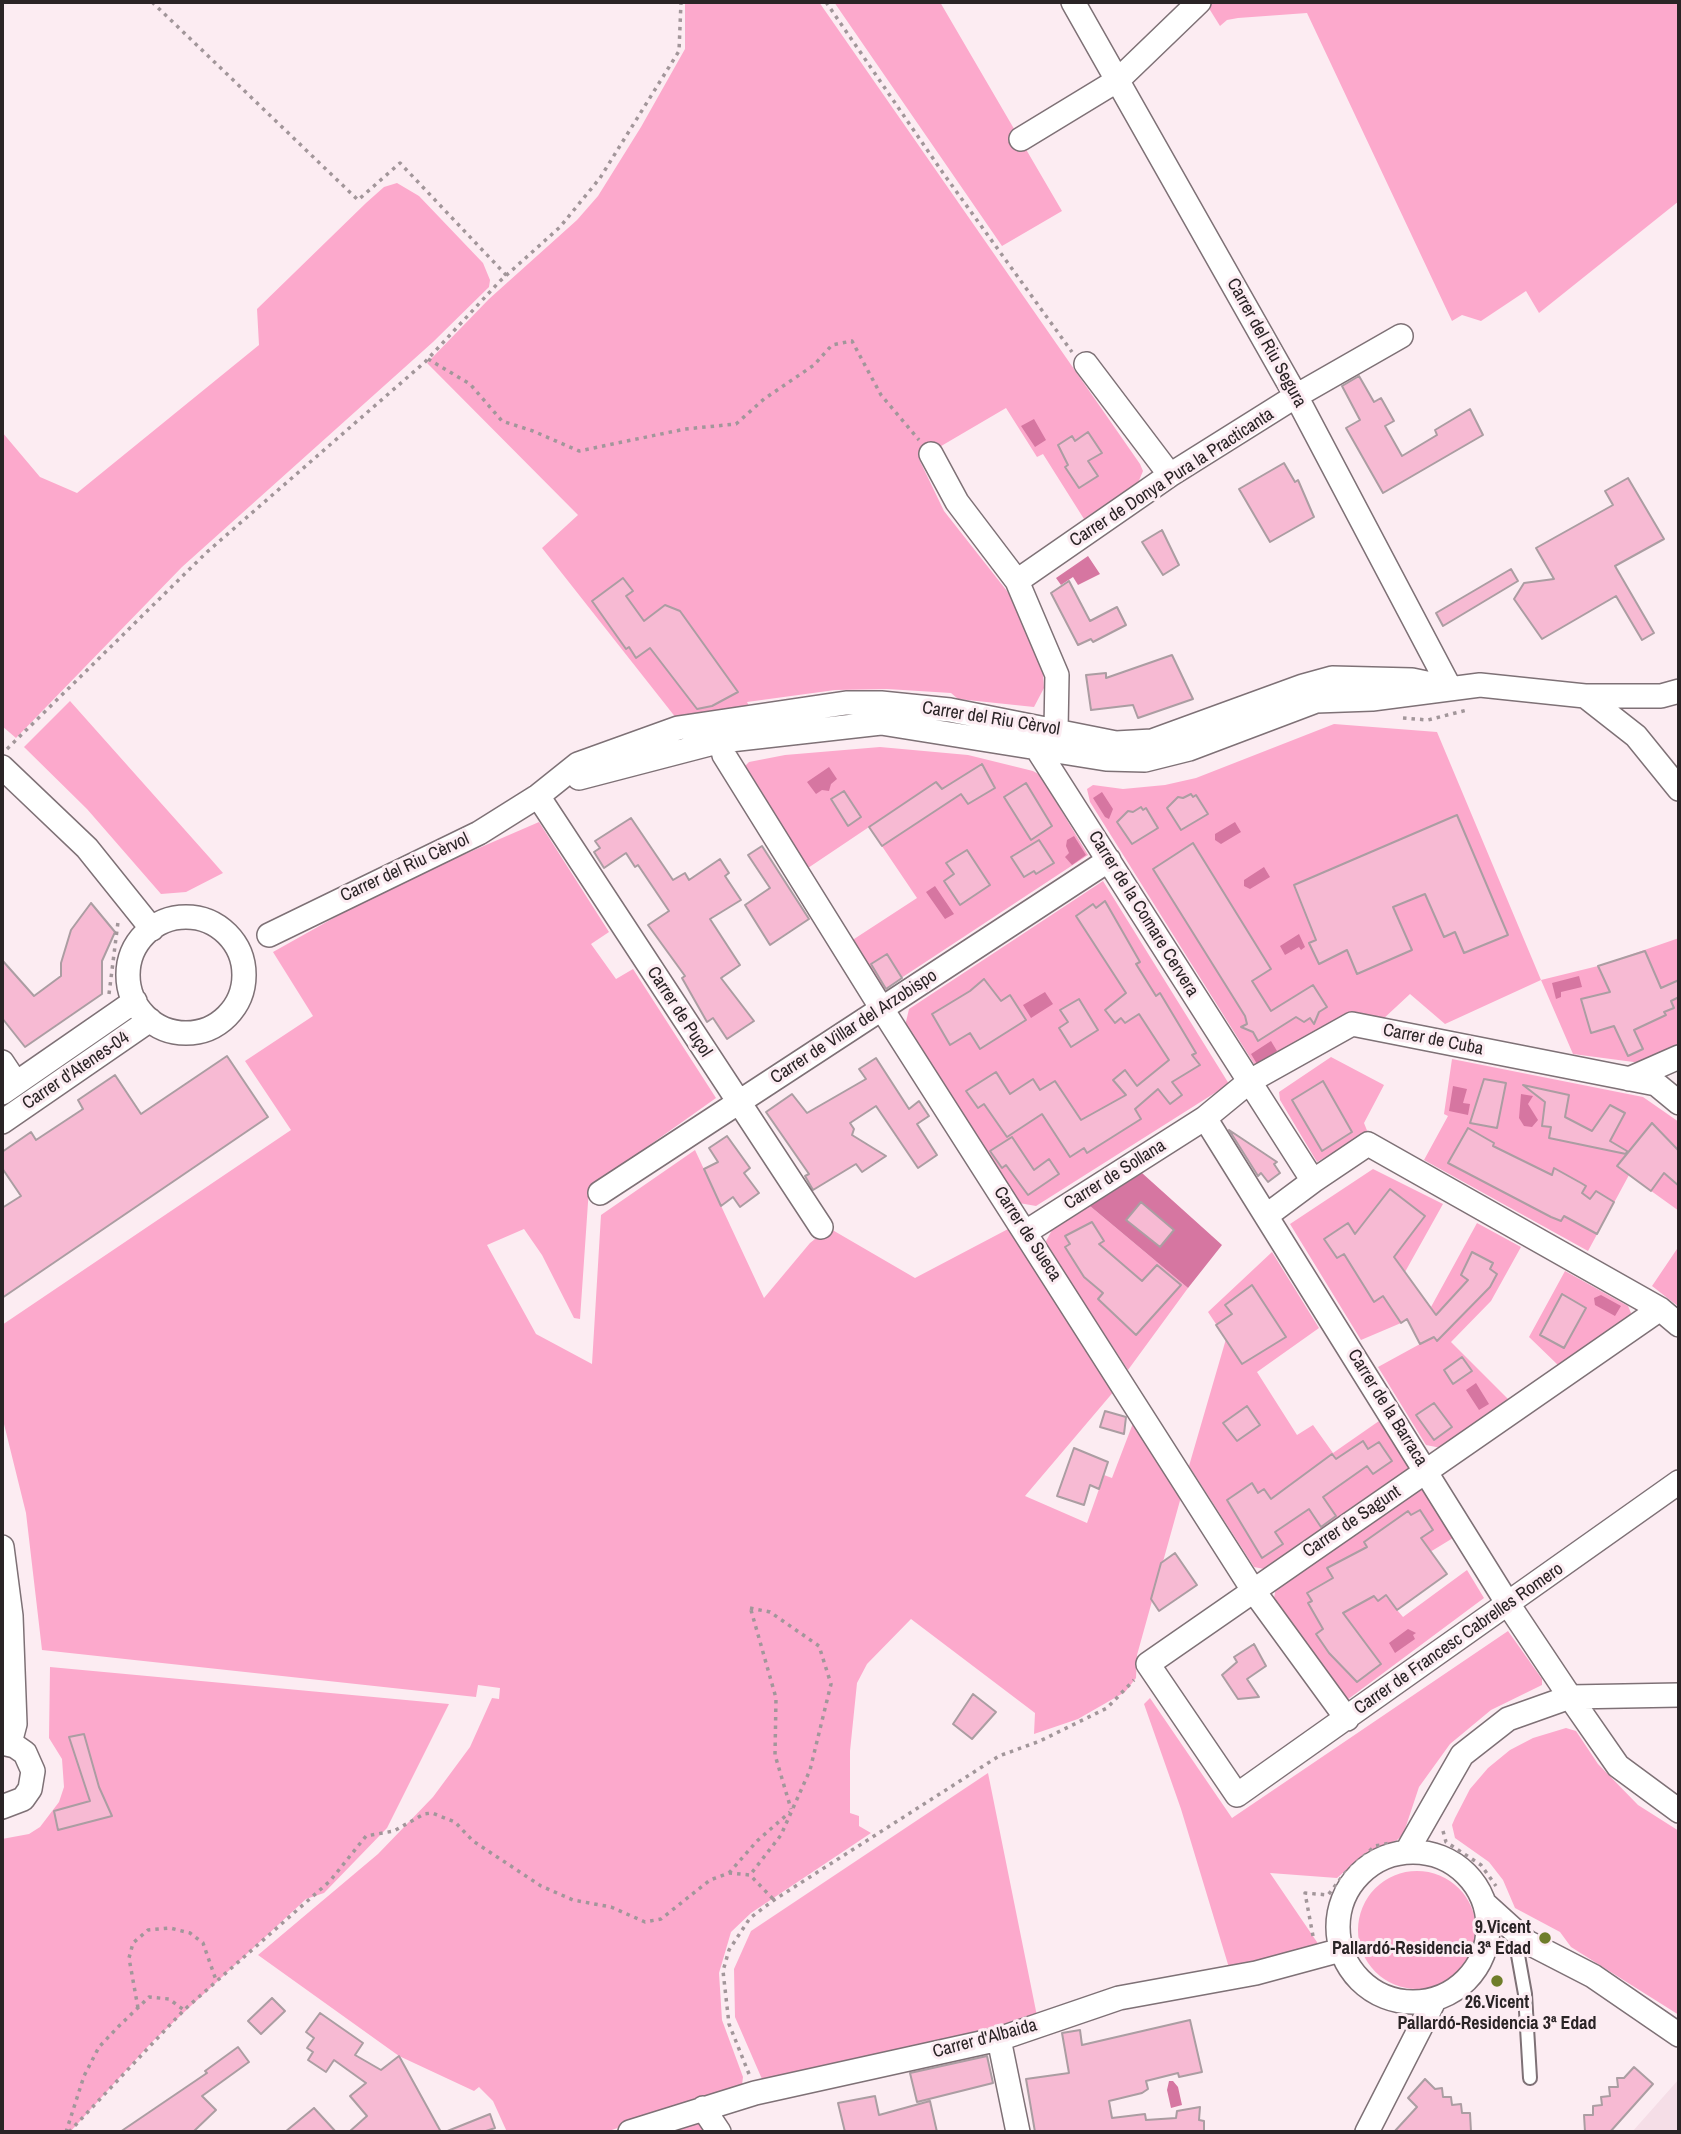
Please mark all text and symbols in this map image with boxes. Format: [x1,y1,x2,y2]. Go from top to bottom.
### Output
street label: Carrer del Riu Segura [1222,275,1310,411]
street label: Carrer de Donya Pura la Practicanta [1066,404,1278,552]
street label: Carrer del Riu Cèrvol [920,697,1062,741]
street label: Carrer de la Comare Cervera [1083,827,1203,1001]
street label: Carrer del Riu Cèrvol [337,829,473,907]
street label: Carrer de Puçol [642,963,716,1061]
street label: Carrer de Villar del Arzobispo [767,965,941,1089]
street label: Carrer de Cuba [1381,1020,1485,1060]
street label: Carrer d'Atenes-04 [18,1027,134,1115]
street label: Carrer de Sollana [1060,1135,1170,1215]
street label: Carrer de Sueca [988,1183,1066,1285]
street label: Carrer de la Barraca [1342,1346,1432,1470]
street label: Carrer de Sagunt [1299,1481,1405,1563]
street label: Carrer de Francesc Cabrelles Romero [1350,1558,1568,1720]
place label: 9.Vicent Pallardó-Residencia 3ª Edad [1332,1917,1531,1960]
marker: 9.Vicent Pallardó-Residencia 3ª Edad [1537,1930,1553,1946]
marker: 26.Vicent Pallardó-Residencia 3ª Edad [1489,1973,1505,1989]
place label: 26.Vicent Pallardó-Residencia 3ª Edad [1397,1992,1597,2035]
street label: Carrer d'Albaida [931,2015,1039,2063]

